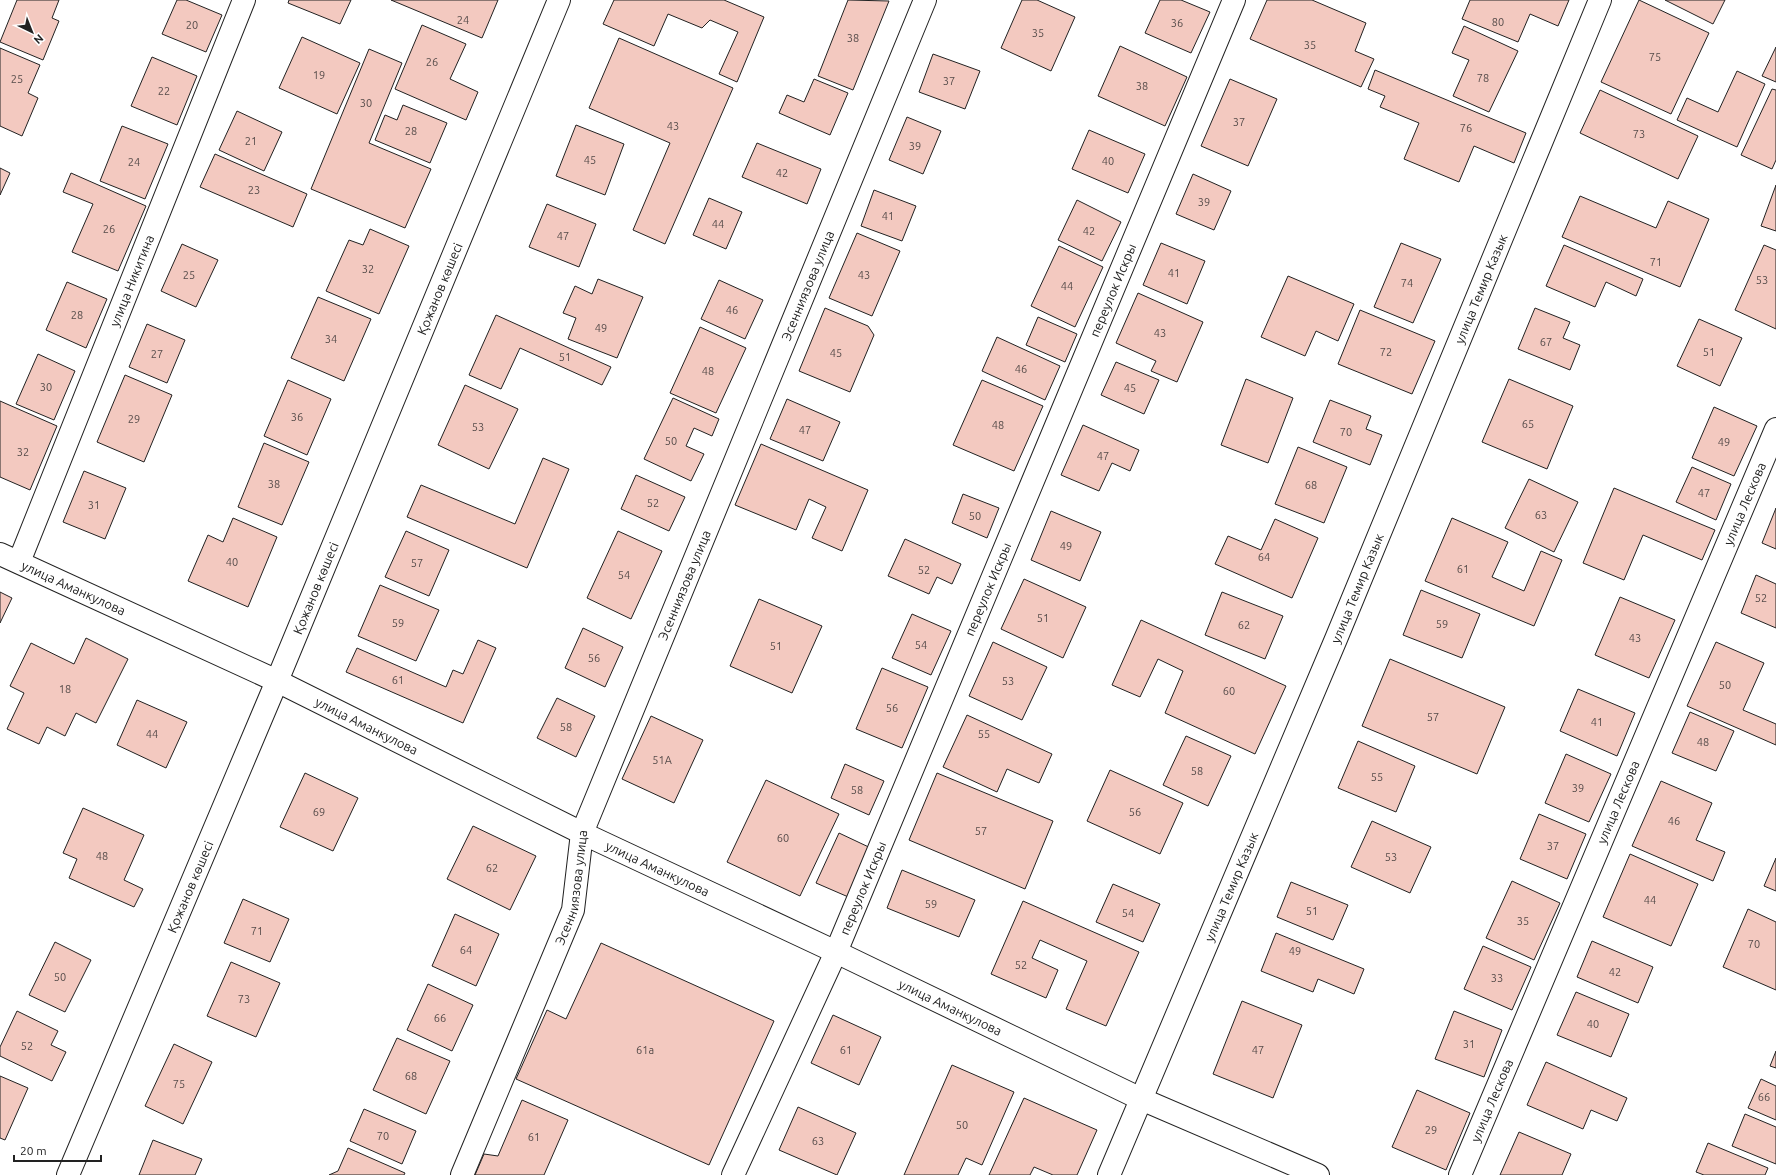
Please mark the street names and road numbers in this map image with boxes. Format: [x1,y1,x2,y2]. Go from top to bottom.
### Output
street label: Эсенниязова улица [779,228,836,342]
street label: улица Темир Казык [1452,232,1510,346]
street label: улица Никитина [107,233,156,329]
street label: Қожанов көшесі [414,241,465,337]
street label: переулок Искры [1087,241,1138,339]
street label: улица Лескова [1721,460,1768,547]
street label: Эсенниязова улица [655,528,713,642]
street label: улица Темир Казык [1328,531,1386,645]
street label: Қожанов көшесі [290,540,341,636]
street label: переулок Искры [962,540,1013,638]
street label: улица Аманкулова [20,558,128,618]
street label: улица Аманкулова [313,694,420,757]
street label: улица Лескова [1594,758,1642,846]
street label: Эсенниязова улица [552,829,589,947]
street label: улица Темир Казык [1202,830,1261,944]
street label: улица Аманкулова [604,838,712,899]
street label: Қожанов көшесі [164,839,216,935]
street label: переулок Искры [837,839,888,937]
street label: улица Аманкулова [897,976,1004,1038]
street label: улица Лескова [1468,1057,1515,1144]

